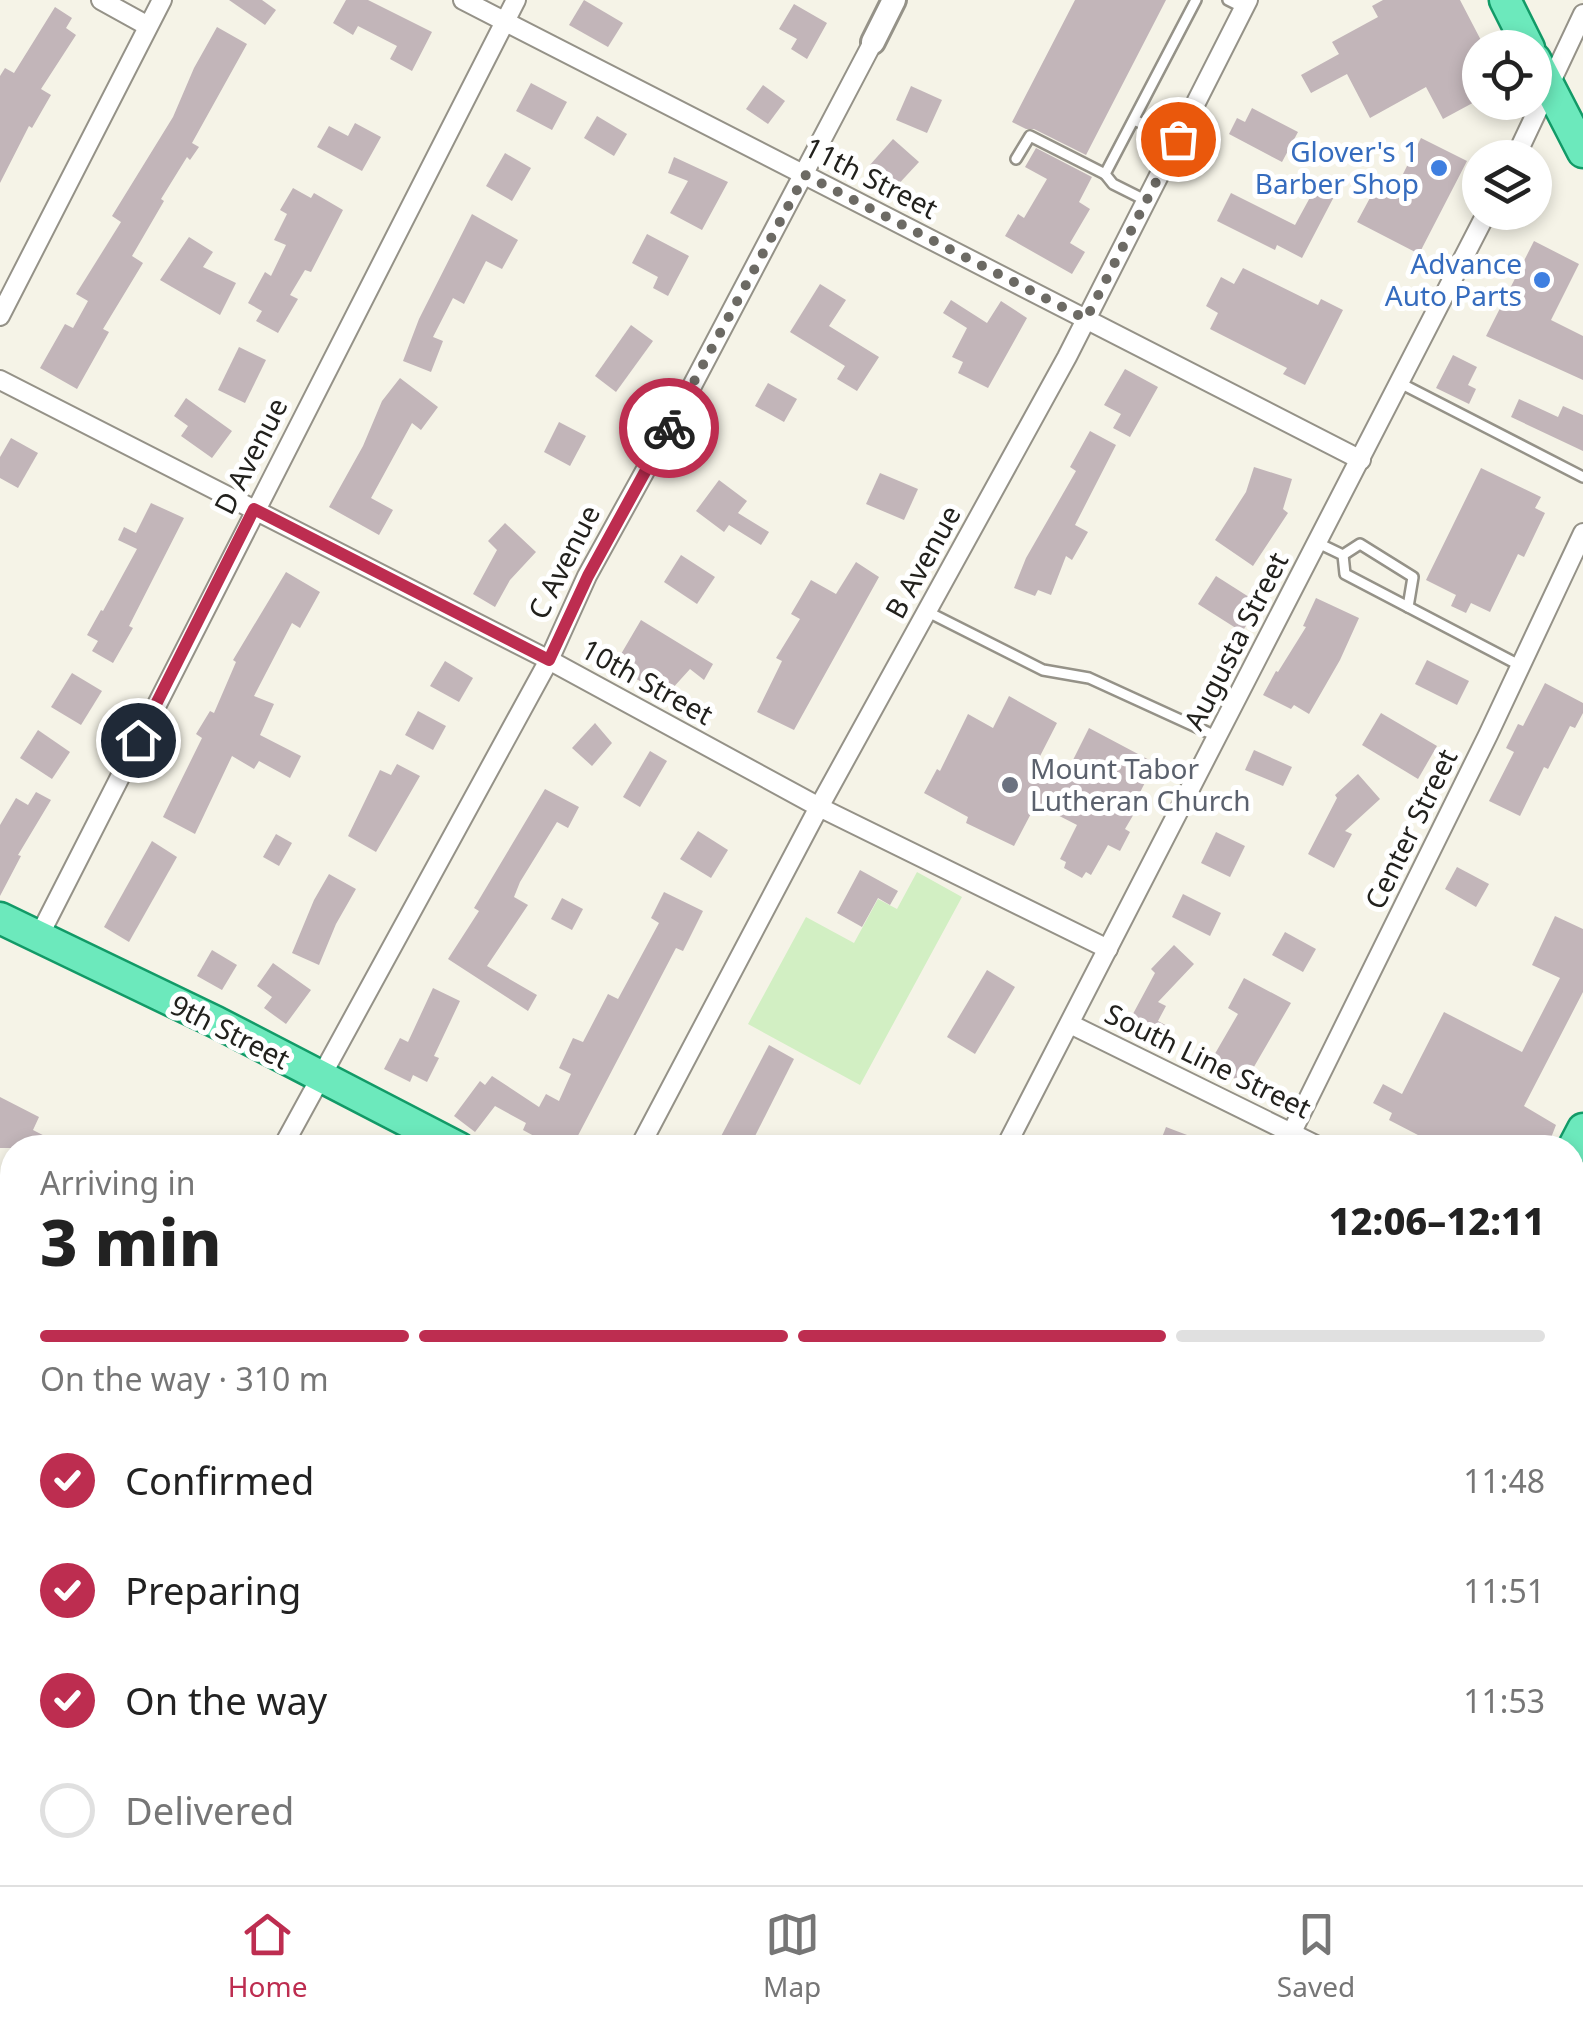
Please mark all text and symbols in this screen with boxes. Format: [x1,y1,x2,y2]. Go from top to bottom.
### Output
map controls [1462,30,1552,230]
button: locate [1462,30,1552,120]
pin [1136,97,1221,182]
icon: bag [1151,112,1206,167]
street label: 11th Street [798,127,945,227]
place label: Glover's 1 Barber Shop [1255,132,1419,202]
button: layers [1462,140,1552,230]
marker: Glover's 1 Barber Shop [1428,157,1450,179]
place label: Advance Auto Parts [1385,244,1522,314]
marker: Advance Auto Parts [1531,269,1553,291]
courier [619,378,719,478]
street label: D Avenue [205,391,296,520]
icon: bike [642,401,697,456]
street label: C Avenue [518,498,608,625]
street label: B Avenue [875,498,969,625]
street label: Augusta Street [1174,545,1296,736]
street label: 10th Street [575,629,720,733]
pin [96,698,181,783]
icon: home [111,713,166,768]
street label: Center Street [1355,742,1465,915]
place label: Mount Tabor Lutheran Church [1030,749,1251,819]
marker: Mount Tabor Lutheran Church [999,774,1021,796]
street label: 9th Street [164,985,297,1077]
street label: South Line Street [1099,994,1318,1126]
text: Arriving in [40,1161,195,1204]
text: 12:06–12:11 [1329,1194,1545,1246]
text: 3 min [40,1197,222,1285]
text: On the way · 310 m [40,1357,329,1400]
icon: check [40,1453,95,1508]
text: Confirmed [125,1454,314,1506]
text: 11:48 [1463,1459,1545,1502]
icon: check [40,1563,95,1618]
text: Preparing [125,1564,301,1616]
text: 11:51 [1463,1569,1545,1612]
icon: check [40,1673,95,1728]
text: On the way [125,1674,327,1726]
text: 11:53 [1463,1679,1545,1722]
text: Delivered [125,1784,294,1836]
tab: Home [228,1907,307,2005]
tab: Map [763,1907,821,2005]
tab: Saved [1277,1907,1355,2005]

